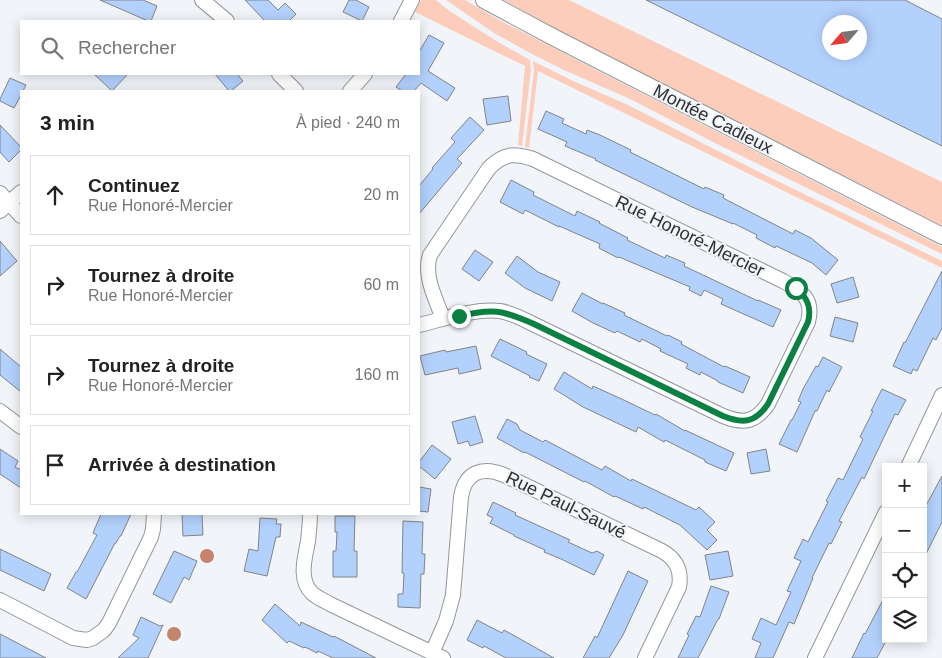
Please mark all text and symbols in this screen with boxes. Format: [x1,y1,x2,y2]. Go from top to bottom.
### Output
north arrow [822,15,867,60]
search box [20,20,420,75]
icon: search [38,34,66,62]
text: Rechercher [78,37,176,58]
street label: Montée Cadieux [650,80,776,158]
text: 3 min [40,111,95,134]
text: À pied · 240 m [296,114,400,131]
text: Continuez [88,175,180,196]
icon: ahead [41,181,69,209]
text: 20 m [363,186,399,203]
street label: Rue Honoré-Mercier [612,191,768,281]
text: Rue Honoré-Mercier [88,197,233,214]
text: Tournez à droite [88,265,234,286]
icon: right [41,271,69,299]
text: 60 m [363,276,399,293]
route start [785,277,808,300]
text: Rue Honoré-Mercier [88,287,233,304]
route end [448,305,471,328]
text: Tournez à droite [88,355,234,376]
icon: right [41,361,69,389]
text: 160 m [355,366,399,383]
text: Rue Honoré-Mercier [88,377,233,394]
icon: arrive [41,451,69,479]
text: Arrivée à destination [88,454,276,475]
map controls [882,463,927,643]
button: + [882,463,927,508]
street label: Rue Paul-Sauvé [503,467,629,543]
button: − [882,508,927,553]
button: locate [882,553,927,598]
button: layers [882,598,927,643]

